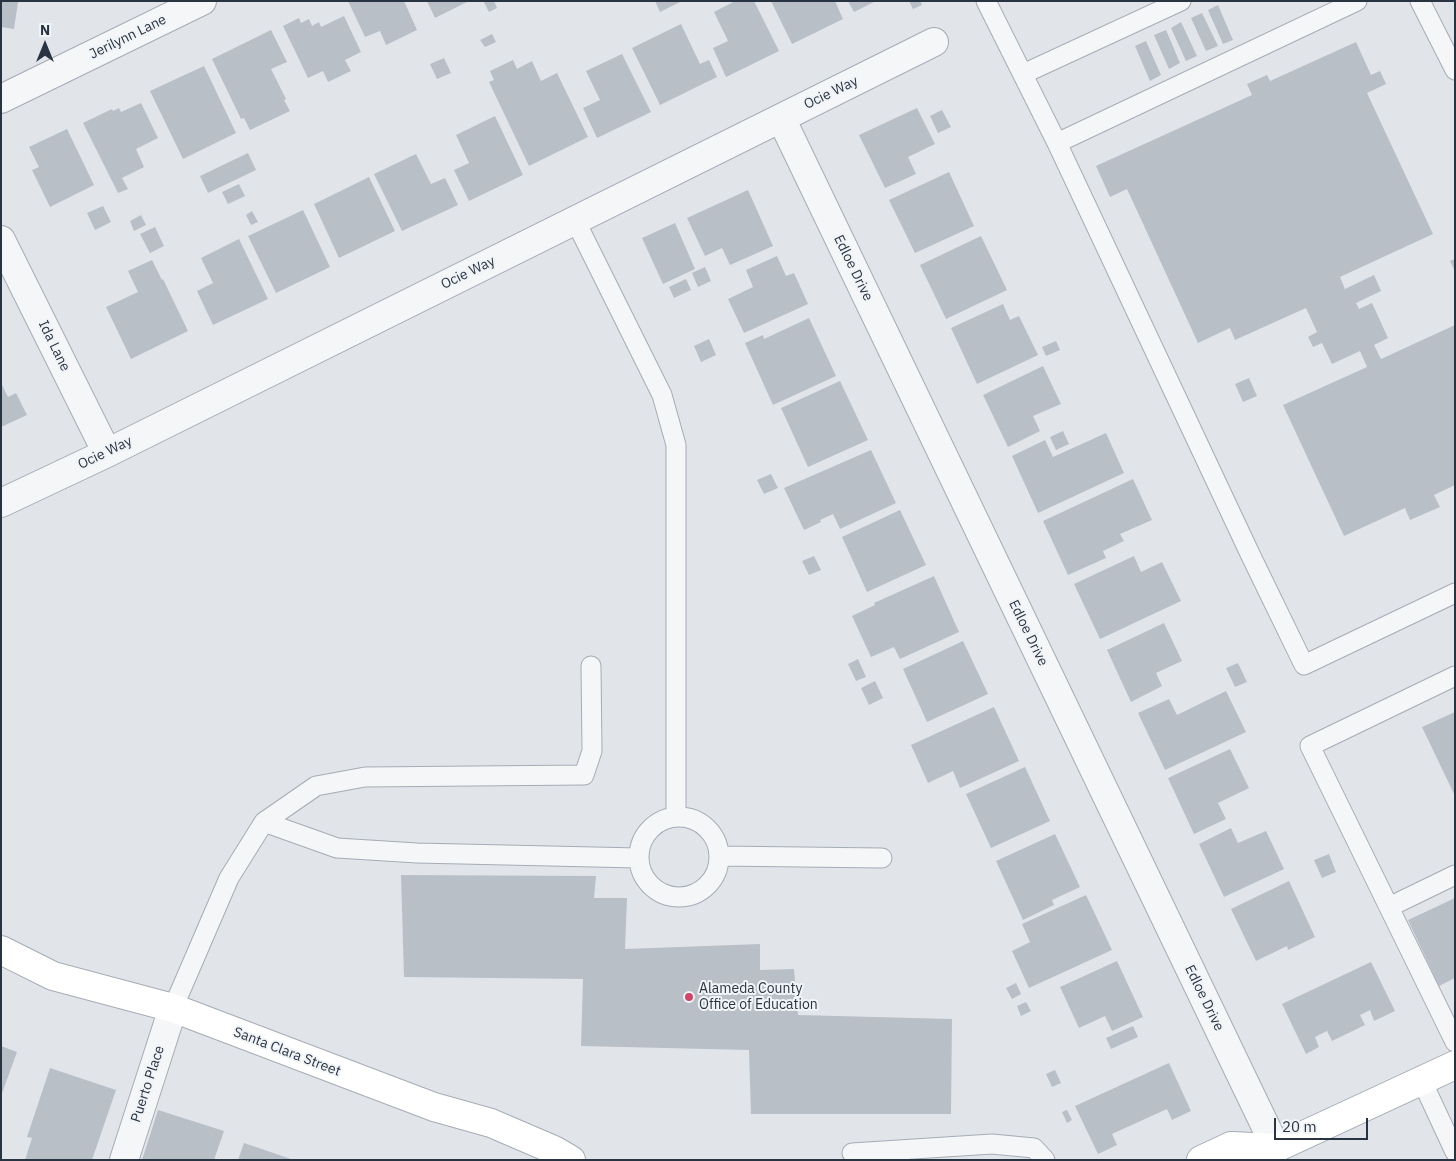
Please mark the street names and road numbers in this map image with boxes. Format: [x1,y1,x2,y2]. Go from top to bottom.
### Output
street label: Jerilynn Lane [87,11,169,63]
street label: Ocie Way [801,73,861,113]
street label: Edloe Drive [830,232,876,304]
street label: Ocie Way [438,253,498,293]
street label: Ida Lane [34,318,74,374]
street label: Ocie Way [75,433,135,473]
street label: Edloe Drive [1005,597,1051,669]
street label: Edloe Drive [1181,962,1227,1034]
street label: Santa Clara Street [231,1024,343,1080]
street label: Puerto Place [128,1043,168,1125]

